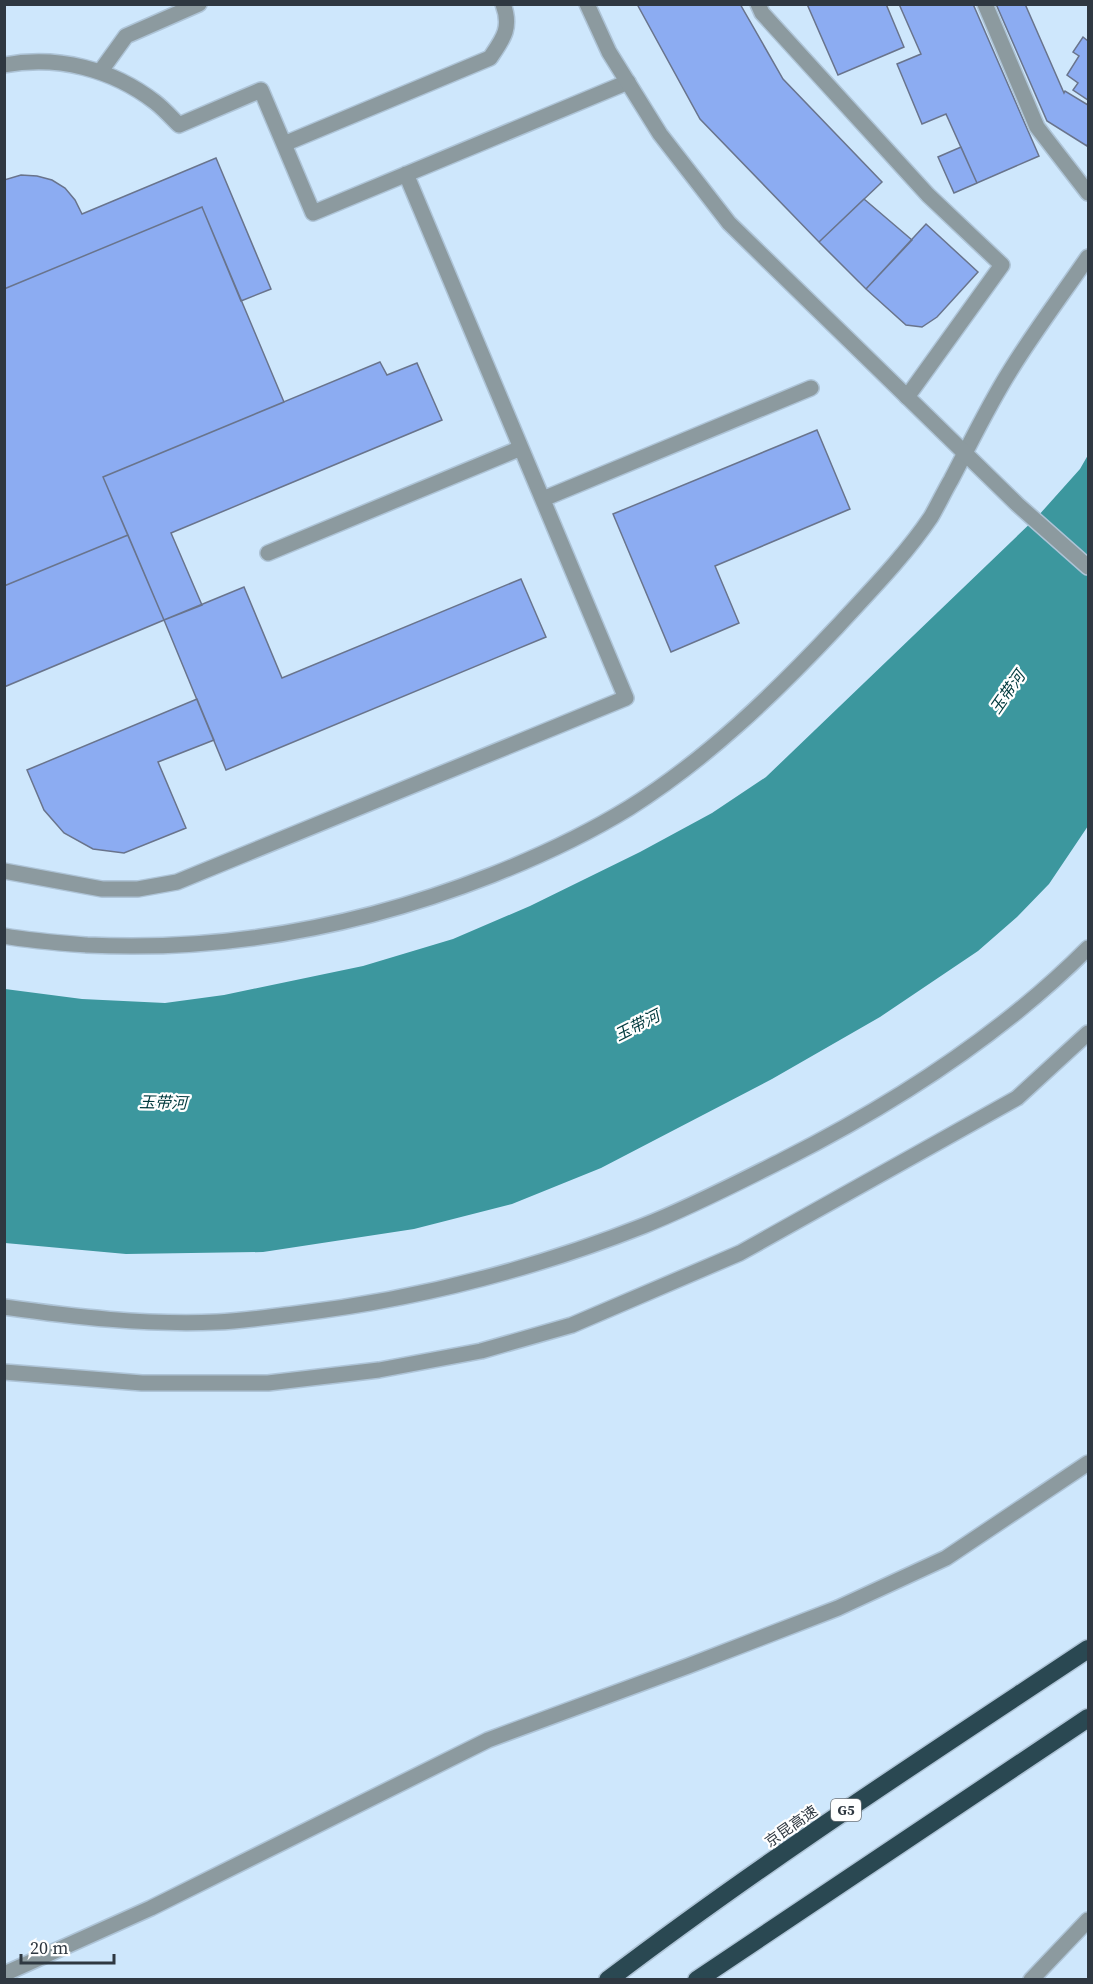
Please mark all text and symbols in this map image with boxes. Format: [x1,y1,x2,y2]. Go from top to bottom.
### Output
water label: 玉带河 [984,664,1031,718]
water label: 玉带河 [611,1003,666,1046]
water label: 玉带河 [139,1091,190,1113]
road number: G5 [831,1799,861,1821]
street label: 京昆高速 [760,1800,822,1852]
scale bar [21,1927,114,1965]
text: 20 m [30,1935,68,1960]

